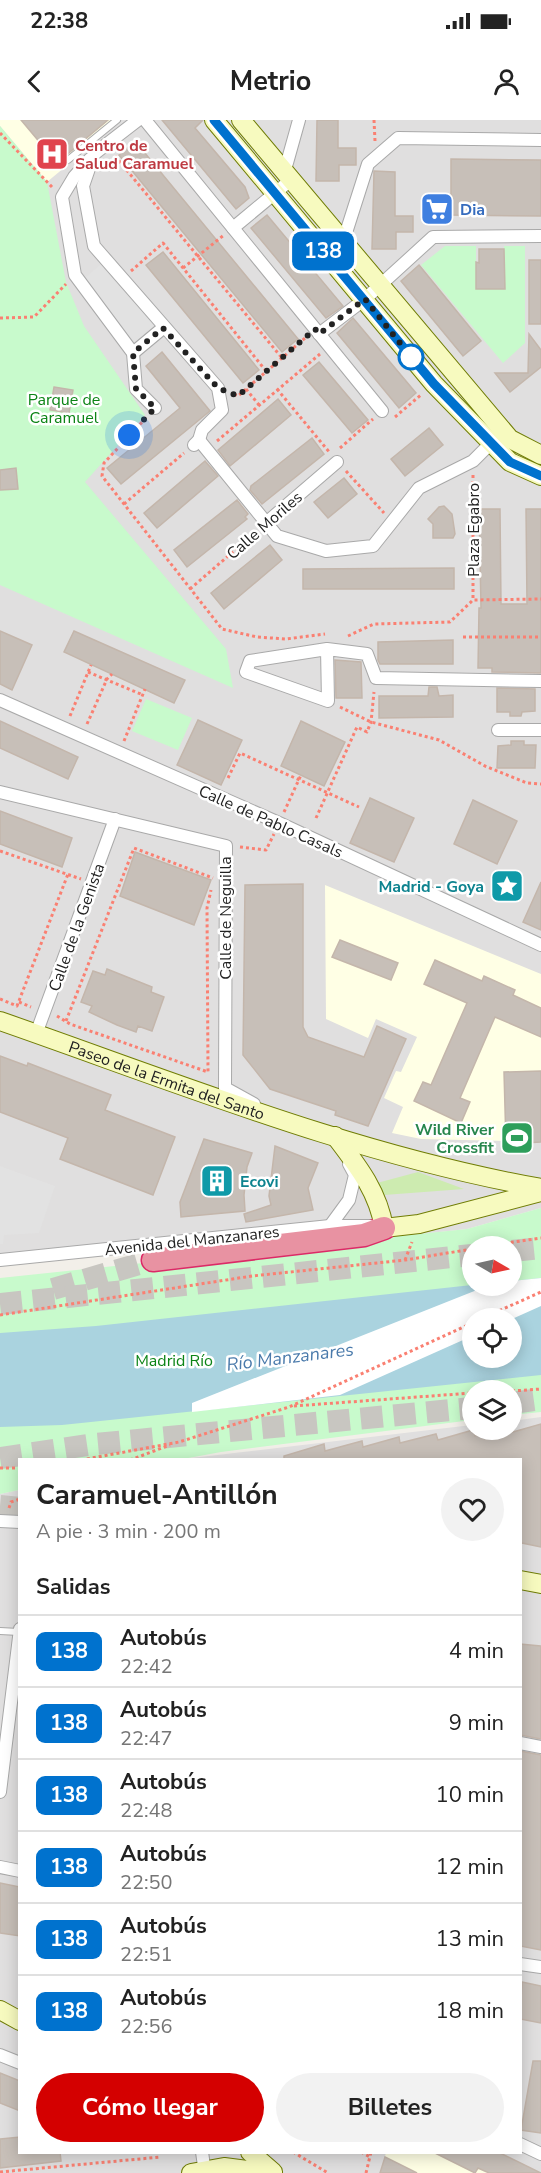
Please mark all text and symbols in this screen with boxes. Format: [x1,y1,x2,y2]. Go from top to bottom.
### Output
text: 22:38 [30,6,88,36]
text: Metrio [230,63,311,100]
icon: back [18,65,51,98]
icon: person [490,65,523,98]
place label: Centro de Salud Caramuel [75,135,193,175]
hospital icon: Centro de Salud Caramuel [34,136,70,172]
supermarket icon: Dia [419,191,455,227]
place label: Dia [460,199,485,221]
line badge: 138 [288,232,358,270]
text: 138 [304,237,342,265]
unlabelled marker [398,344,424,370]
park label: Parque de Caramuel [28,389,100,429]
your location [114,420,144,450]
street label: Plaza Egabro [463,483,485,577]
street label: Calle Moriles [222,487,307,565]
street label: Calle de Pablo Casals [195,780,346,864]
street label: Calle de Neguilla [215,856,237,980]
street label: Calle de la Genista [44,860,110,994]
place icon: Madrid - Goya [489,868,525,904]
place label: Madrid - Goya [378,876,484,898]
street label: Paseo de la Ermita del Santo [66,1036,267,1126]
place label: Wild River Crossfit [415,1119,495,1159]
sports icon: Wild River Crossfit [499,1120,535,1156]
building icon: Ecovi [199,1163,235,1199]
place label: Ecovi [240,1171,278,1193]
street label: Avenida del Manzanares [104,1221,281,1261]
north arrow [462,1236,522,1296]
map controls [462,1236,522,1440]
button: locate [462,1308,522,1368]
water label: Río Manzanares [225,1337,355,1377]
park label: Madrid Río [135,1350,213,1372]
button: layers [462,1380,522,1440]
text: Caramuel-Antillón [36,1476,278,1514]
button: heart [441,1478,504,1541]
text: A pie · 3 min · 200 m [36,1518,221,1545]
text: Salidas [36,1572,111,1602]
text: Autobús [120,1623,207,1653]
text: 4 min [449,1636,504,1666]
text: 138 [50,1637,88,1665]
text: 22:42 [120,1653,173,1680]
text: Autobús [120,1695,207,1725]
text: 9 min [449,1708,504,1738]
text: 138 [50,1709,88,1737]
text: 22:47 [120,1725,173,1752]
text: Autobús [120,1767,207,1797]
text: 10 min [436,1780,504,1810]
text: 138 [50,1781,88,1809]
text: 22:48 [120,1797,173,1824]
text: Autobús [120,1839,207,1869]
text: 12 min [436,1852,504,1882]
text: 138 [50,1853,88,1881]
text: 22:50 [120,1869,173,1896]
text: Autobús [120,1911,207,1941]
text: 13 min [436,1924,504,1954]
text: 138 [50,1925,88,1953]
text: 22:51 [120,1941,173,1968]
text: Autobús [120,1983,207,2013]
text: 18 min [436,1996,504,2026]
text: 138 [50,1997,88,2025]
text: 22:56 [120,2013,173,2040]
button: Cómo llegar [36,2073,264,2142]
button: Billetes [276,2073,504,2142]

